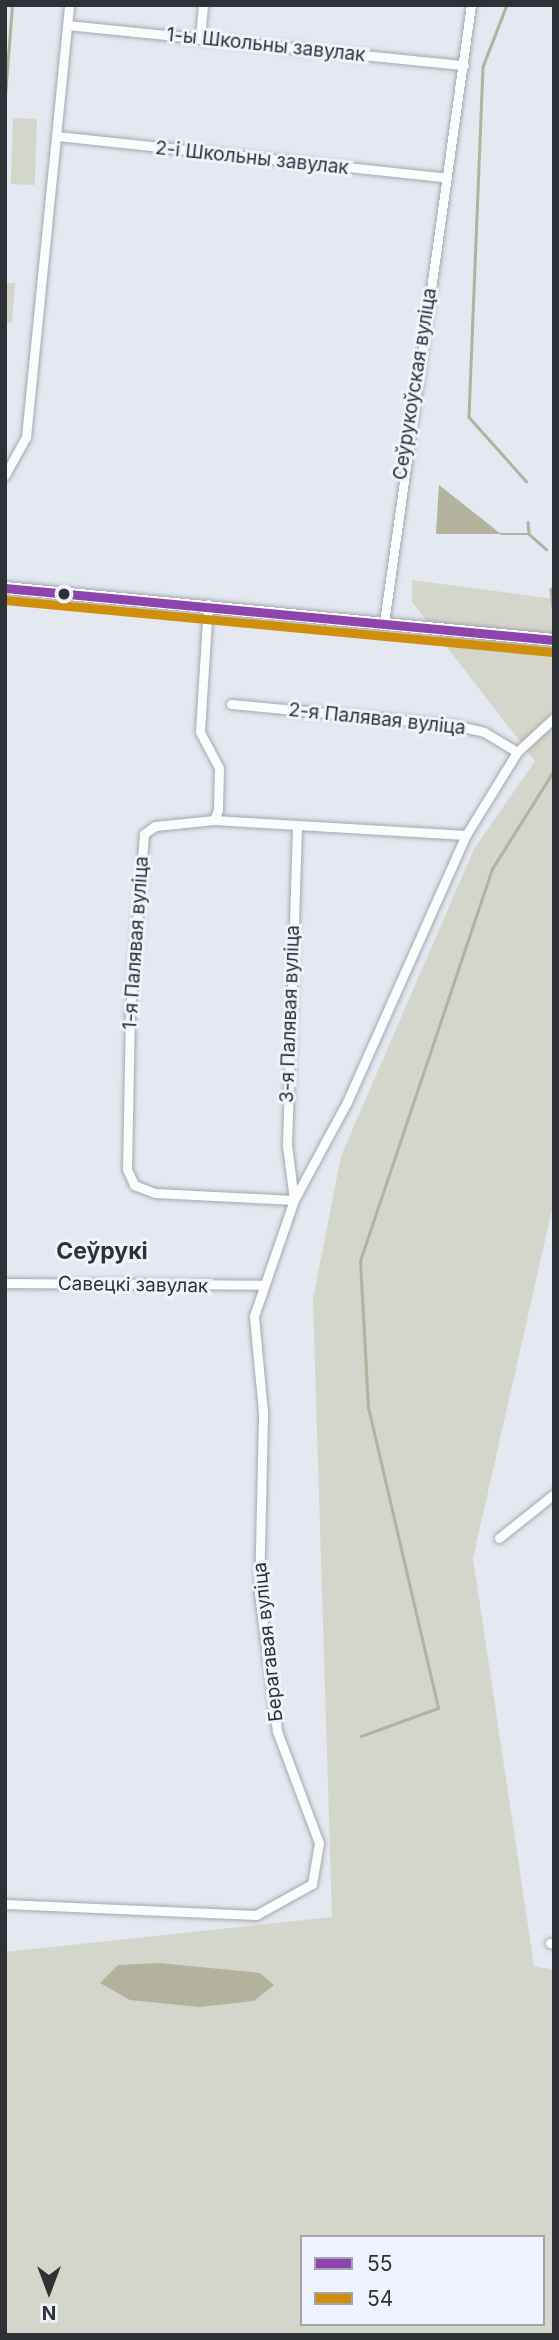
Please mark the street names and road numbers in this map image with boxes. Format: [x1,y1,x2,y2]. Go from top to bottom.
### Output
street label: 1-ы Школьны завулак [165,23,367,67]
street label: 2-і Школьны завулак [154,137,350,179]
street label: Сеўрукоўская вуліца [389,286,441,482]
street label: 2-я Палявая вуліца [287,698,467,740]
street label: 1-я Палявая вуліца [119,855,153,1031]
street label: 3-я Палявая вуліца [276,925,304,1103]
street label: Савецкі завулак [58,1272,208,1298]
street label: Берагавая вуліца [248,1561,288,1723]

